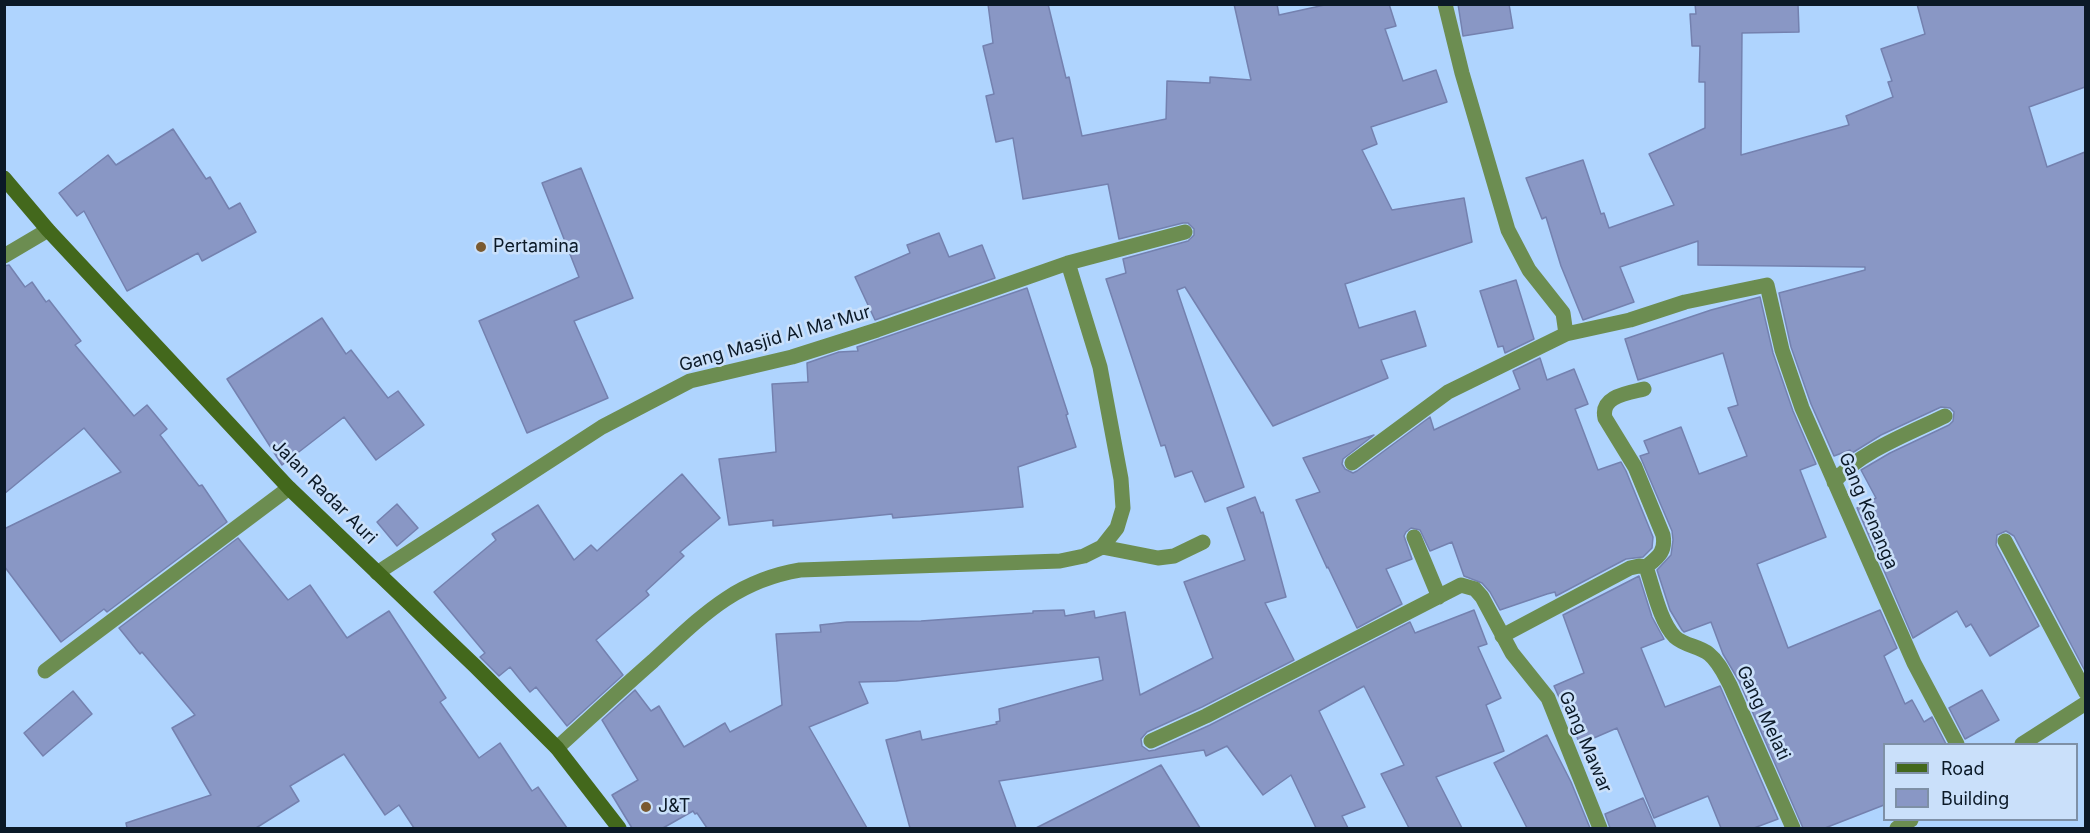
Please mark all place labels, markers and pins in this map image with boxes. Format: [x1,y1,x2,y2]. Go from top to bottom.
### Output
place label: Pertamina [493,236,579,258]
marker: Pertamina [474,240,488,254]
place label: J&T [658,796,690,818]
marker: J&T [639,800,653,814]

